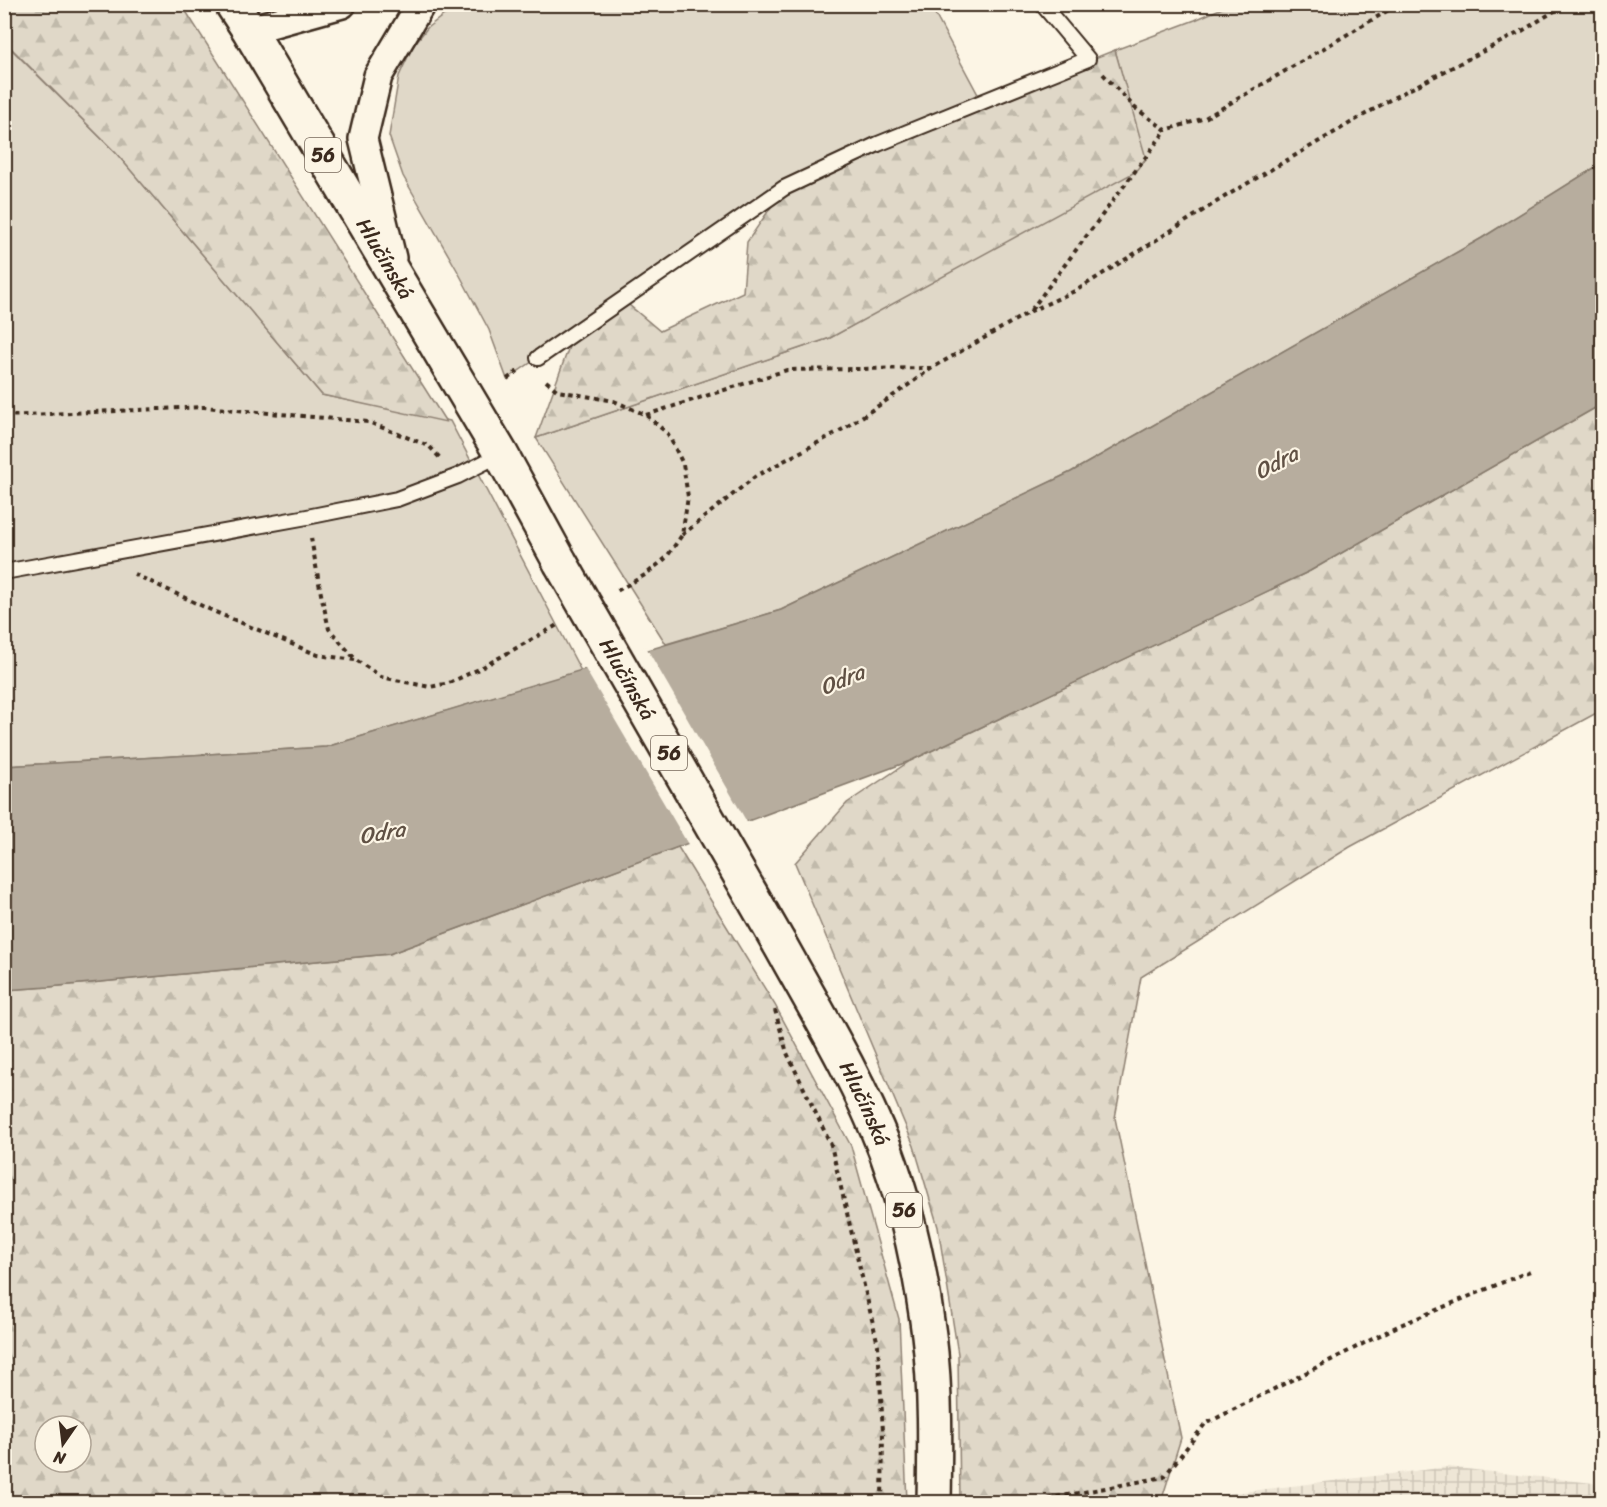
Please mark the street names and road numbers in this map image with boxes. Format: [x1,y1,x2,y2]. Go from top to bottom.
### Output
road number: 56 [305,138,341,172]
street label: Hlučínská [346,210,424,307]
street label: Hlučínská [588,631,666,728]
road number: 56 [651,736,687,770]
street label: Hlučínská [828,1054,901,1152]
road number: 56 [886,1193,922,1227]

